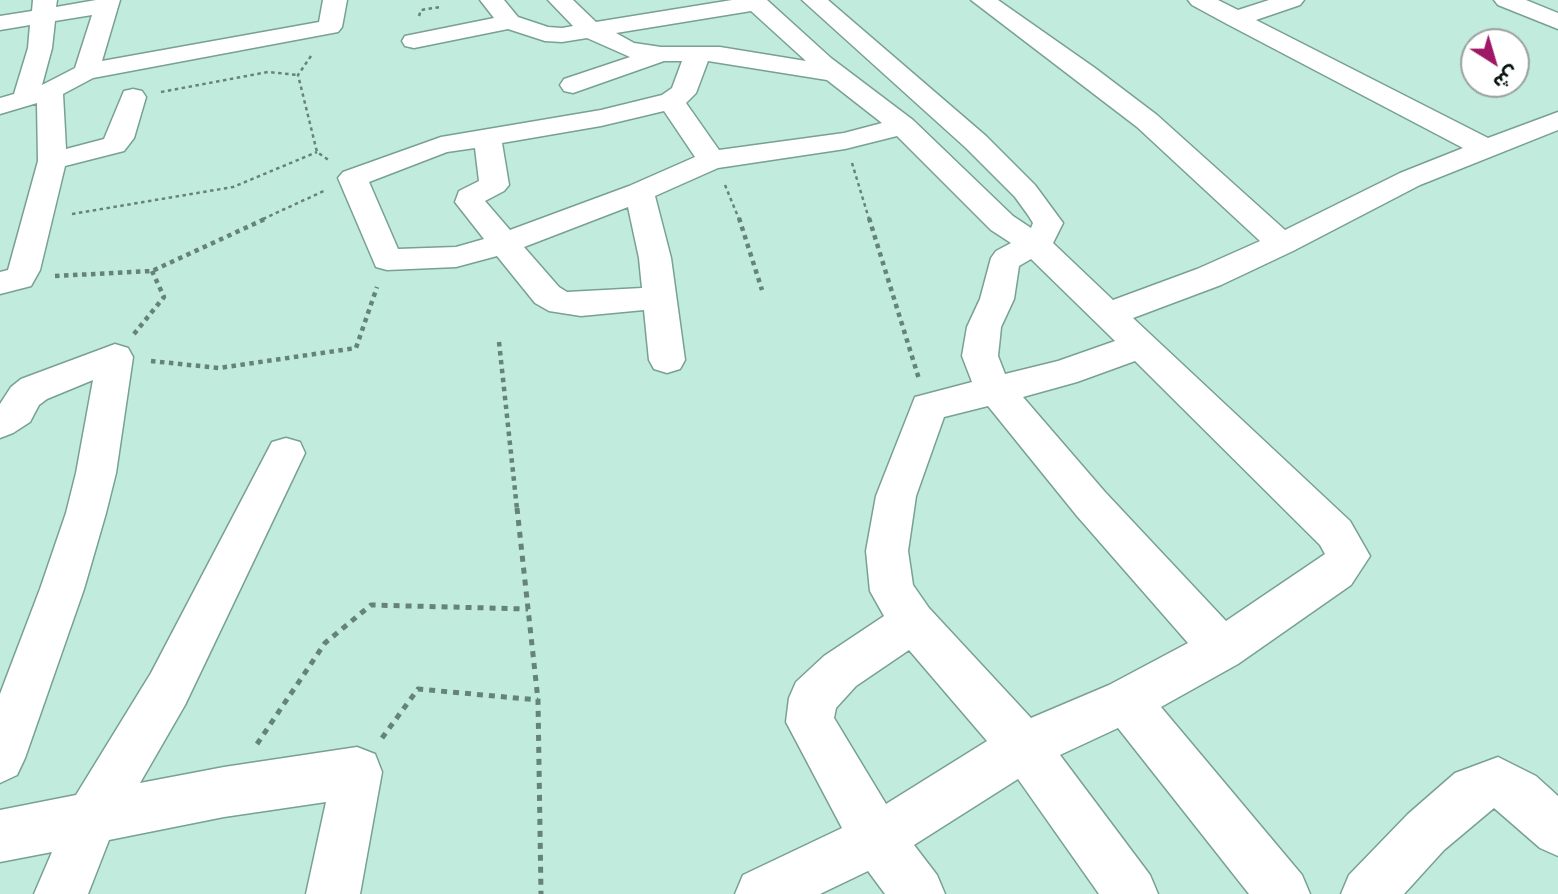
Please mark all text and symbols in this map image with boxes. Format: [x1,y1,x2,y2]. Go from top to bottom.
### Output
north arrow [1460,28,1530,98]
text: ش [1489,62,1524,96]

